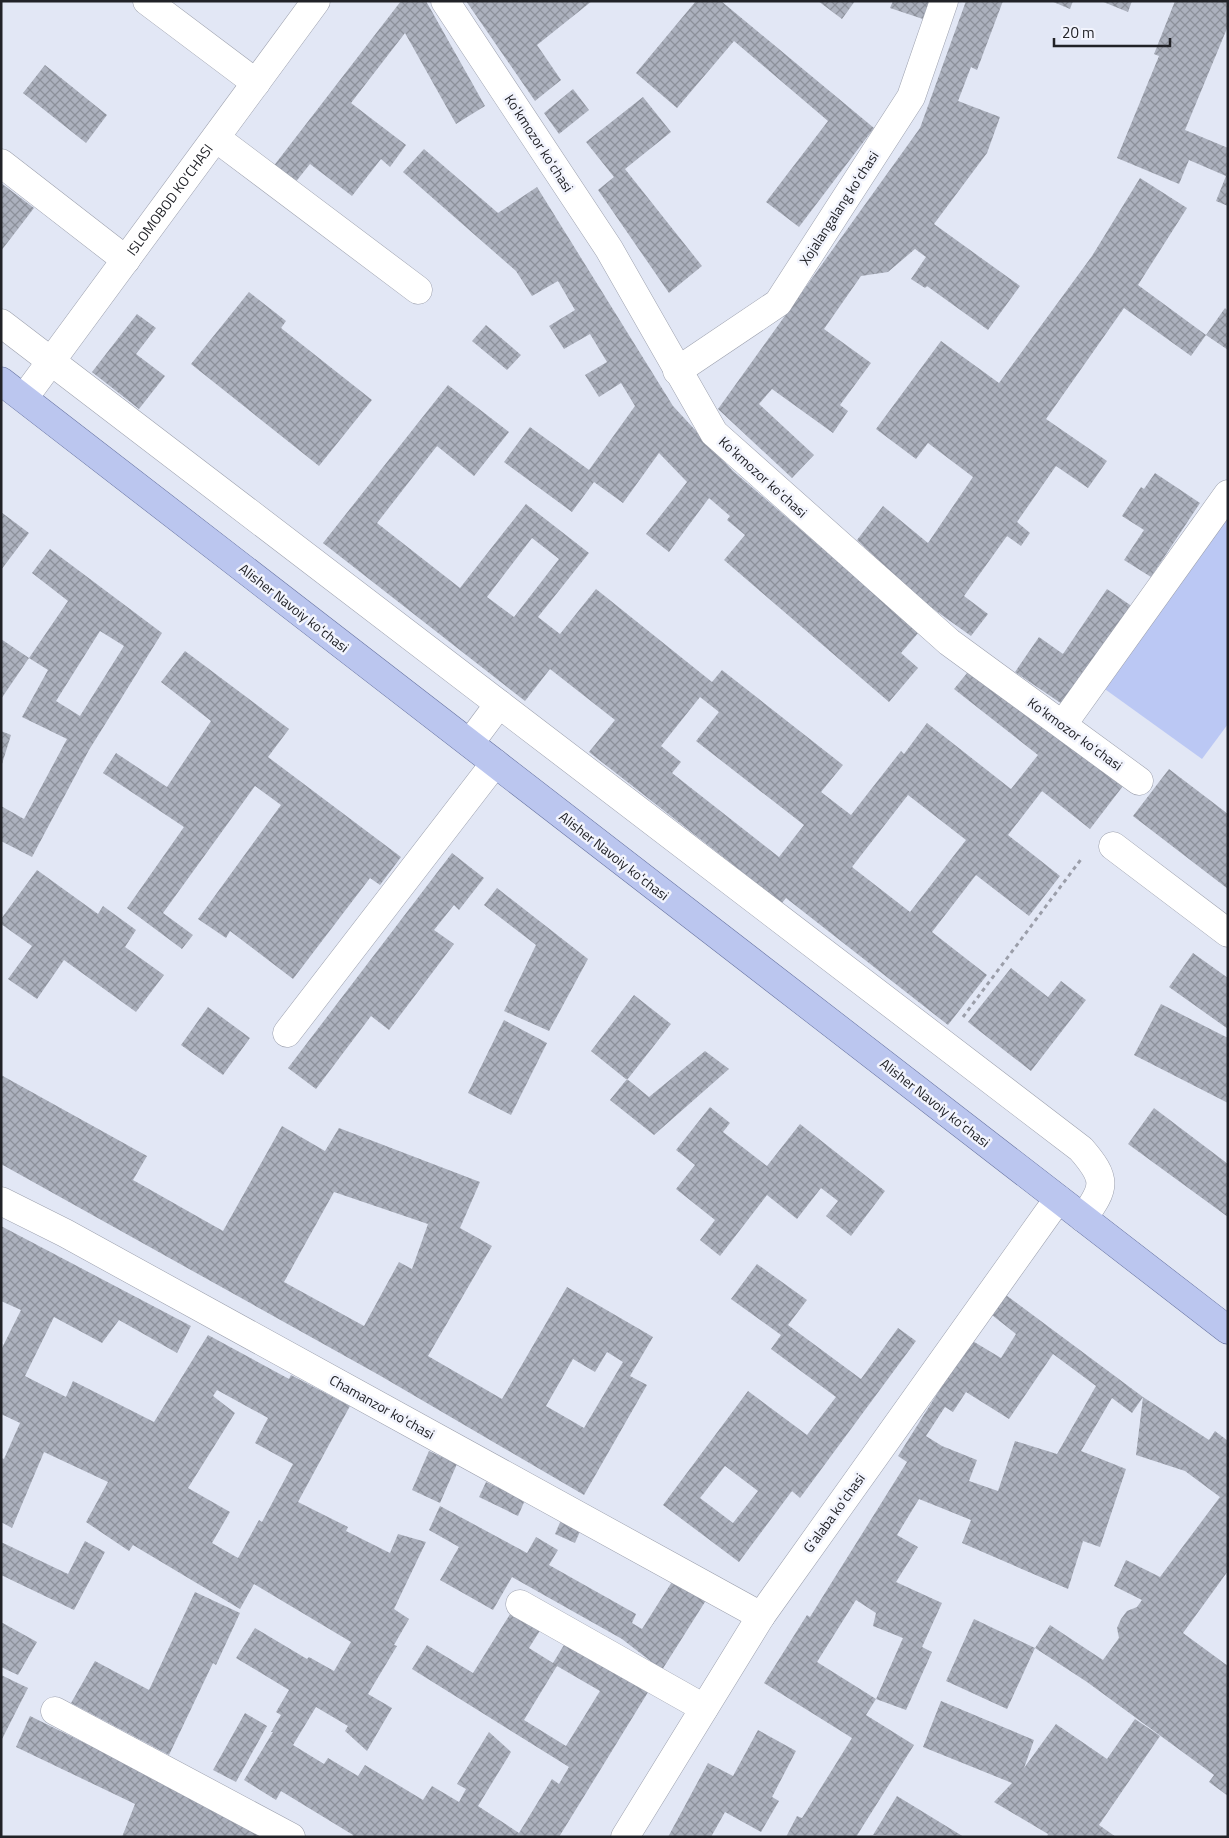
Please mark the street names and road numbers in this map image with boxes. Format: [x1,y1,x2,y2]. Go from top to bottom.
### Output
street label: Koʻkmozor koʻchasi [500,90,579,196]
street label: ISLOMOBOD KO‘CHASI [121,139,218,260]
street label: Xojalangalang koʻchasi [794,147,883,269]
street label: Koʻkmozor koʻchasi [714,431,812,522]
street label: Alisher Navoiy koʻchasi [235,558,354,657]
street label: Koʻkmozor koʻchasi [1023,692,1127,775]
street label: Alisher Navoiy koʻchasi [555,806,674,905]
street label: Alisher Navoiy koʻchasi [876,1053,995,1152]
street label: Chamanzor koʻchasi [326,1369,439,1444]
street label: Gʻalaba koʻchasi [798,1469,870,1557]

